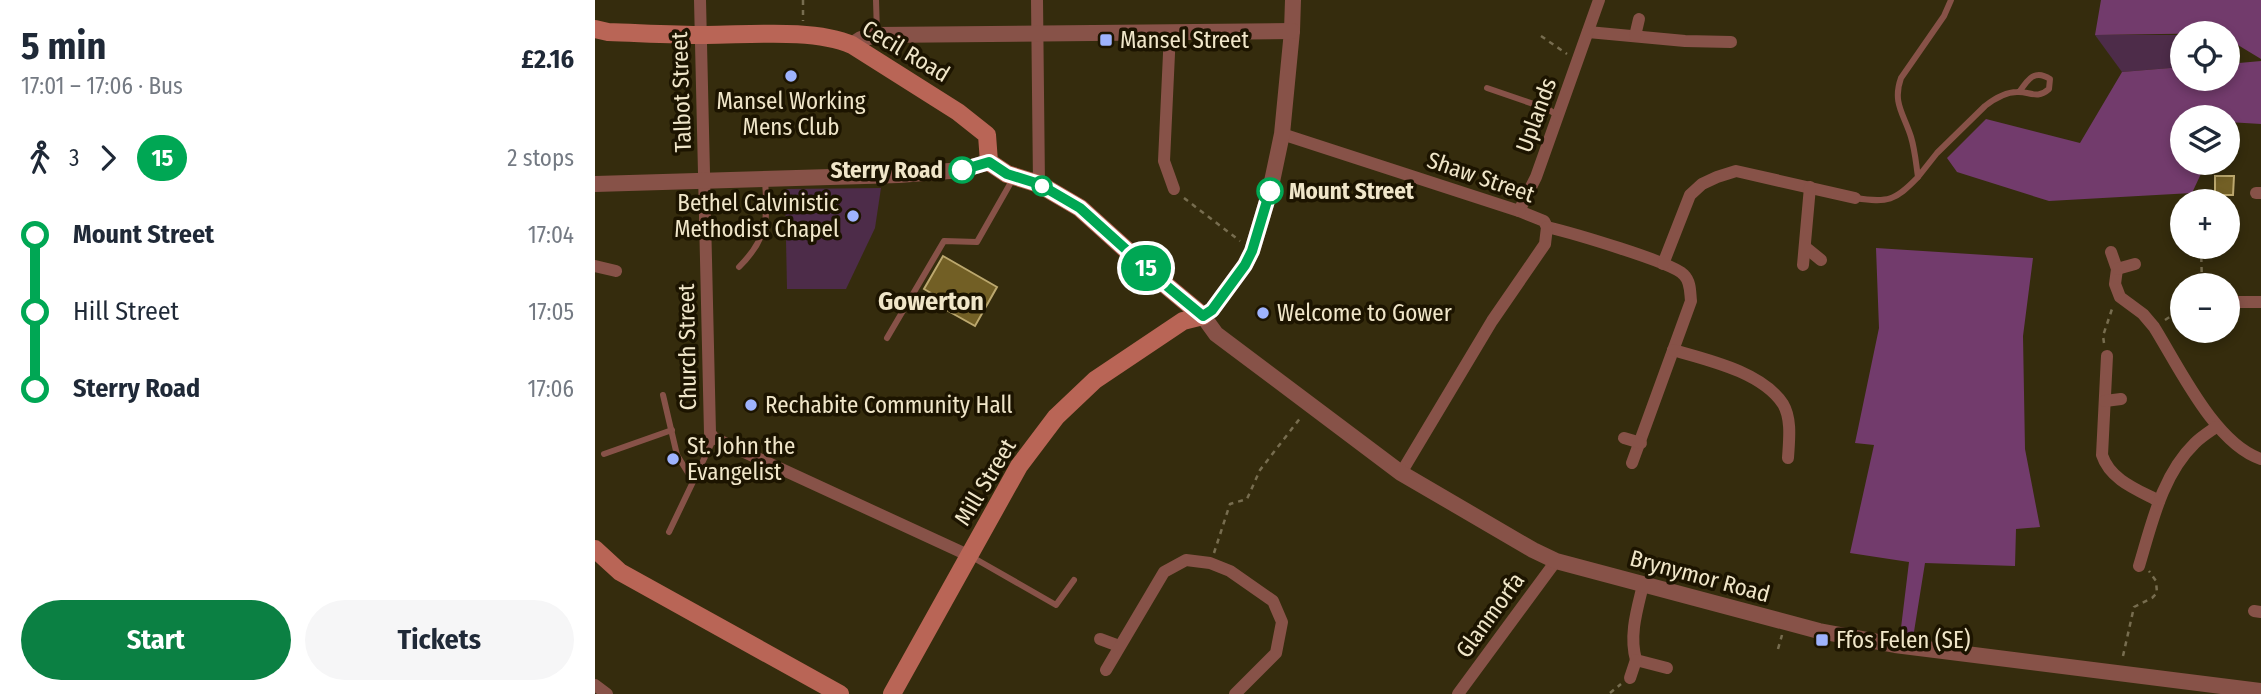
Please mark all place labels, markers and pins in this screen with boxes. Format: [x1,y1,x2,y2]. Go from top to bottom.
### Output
place label: Mansel Street [1120,26,1249,54]
marker: Mansel Street [1098,32,1114,48]
marker: Mansel Working Mens Club [783,68,799,84]
place label: Mansel Working Mens Club [717,87,866,141]
place label: Sterry Road [831,156,943,184]
marker: Sterry Road [949,157,975,183]
unlabelled marker [1032,176,1052,196]
place label: Mount Street [1289,177,1415,205]
marker: Mount Street [1257,178,1283,204]
place label: Bethel Calvinistic Methodist Chapel [674,189,839,243]
marker: Bethel Calvinistic Methodist Chapel [845,208,861,224]
place label: Welcome to Gower [1277,299,1452,327]
marker: Welcome to Gower [1255,305,1271,321]
place label: Rechabite Community Hall [765,391,1013,419]
marker: Rechabite Community Hall [743,397,759,413]
place label: St. John the Evangelist [687,432,795,486]
marker: St. John the Evangelist [665,451,681,467]
place label: Ffos Felen (SE) [1836,626,1971,654]
marker: Ffos Felen (SE) [1814,632,1830,648]

